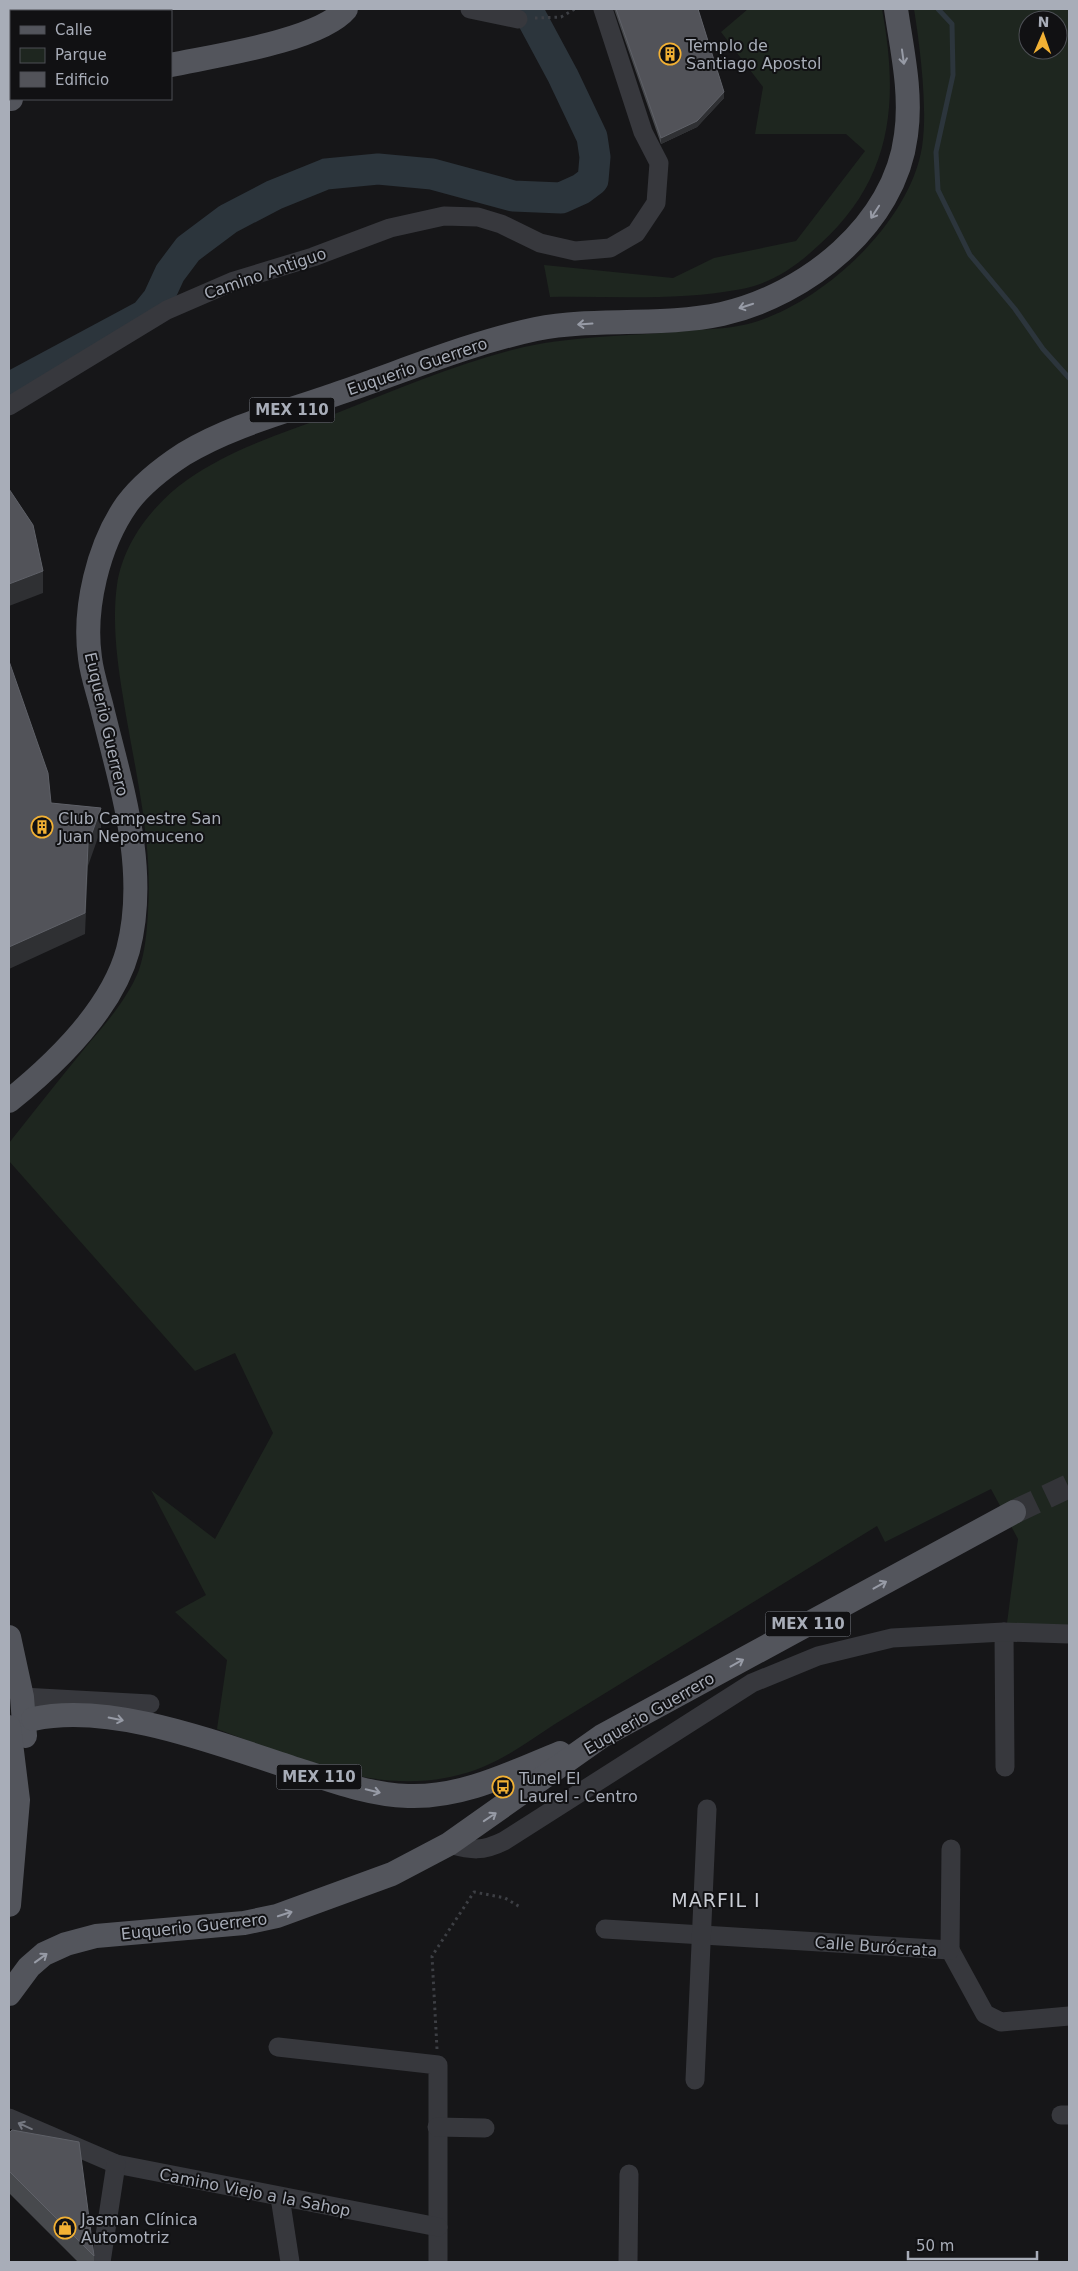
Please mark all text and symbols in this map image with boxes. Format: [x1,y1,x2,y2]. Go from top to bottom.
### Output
legend [10,10,172,100]
north arrow [1018,10,1068,60]
text: N [1037,14,1050,30]
text: Calle [55,21,92,39]
place label: Templo de Santiago Apostol [685,36,821,73]
building icon: Templo de Santiago Apostol [658,42,682,66]
text: Parque [55,46,107,64]
one-way arrow [898,49,908,65]
text: Edificio [55,71,109,89]
one-way arrow [870,205,880,219]
street label: Camino Antiguo [202,244,329,303]
one-way arrow [739,302,755,311]
one-way arrow [578,319,594,328]
street label: Euquerio Guerrero [345,334,490,399]
road number: MEX 110 [250,398,334,422]
street label: Euquerio Guerrero [81,650,132,798]
place label: Club Campestre San Juan Nepomuceno [57,809,221,846]
building icon: Club Campestre San Juan Nepomuceno [30,815,54,839]
one-way arrow [872,1580,887,1589]
road number: MEX 110 [766,1612,850,1636]
one-way arrow [730,1657,744,1667]
street label: Euquerio Guerrero [581,1668,718,1758]
one-way arrow [107,1714,123,1724]
road number: MEX 110 [276,1764,362,1790]
place label: Tunel El Laurel - Centro [518,1769,638,1806]
bus stop icon: Tunel El Laurel - Centro [491,1775,515,1799]
one-way arrow [365,1787,381,1796]
one-way arrow [482,1812,496,1822]
district label: MARFIL I [671,1889,761,1911]
one-way arrow [276,1908,292,1918]
street label: Euquerio Guerrero [120,1909,268,1944]
street label: Calle Burócrata [814,1933,938,1960]
one-way arrow [34,1953,48,1963]
one-way arrow [18,2121,33,2130]
street label: Camino Viejo a la Sahop [158,2165,352,2220]
place label: Jasman Clínica Automotriz [80,2210,198,2247]
shop icon: Jasman Clínica Automotriz [53,2216,77,2240]
scale bar [908,2228,1037,2260]
text: 50 m [916,2237,954,2255]

